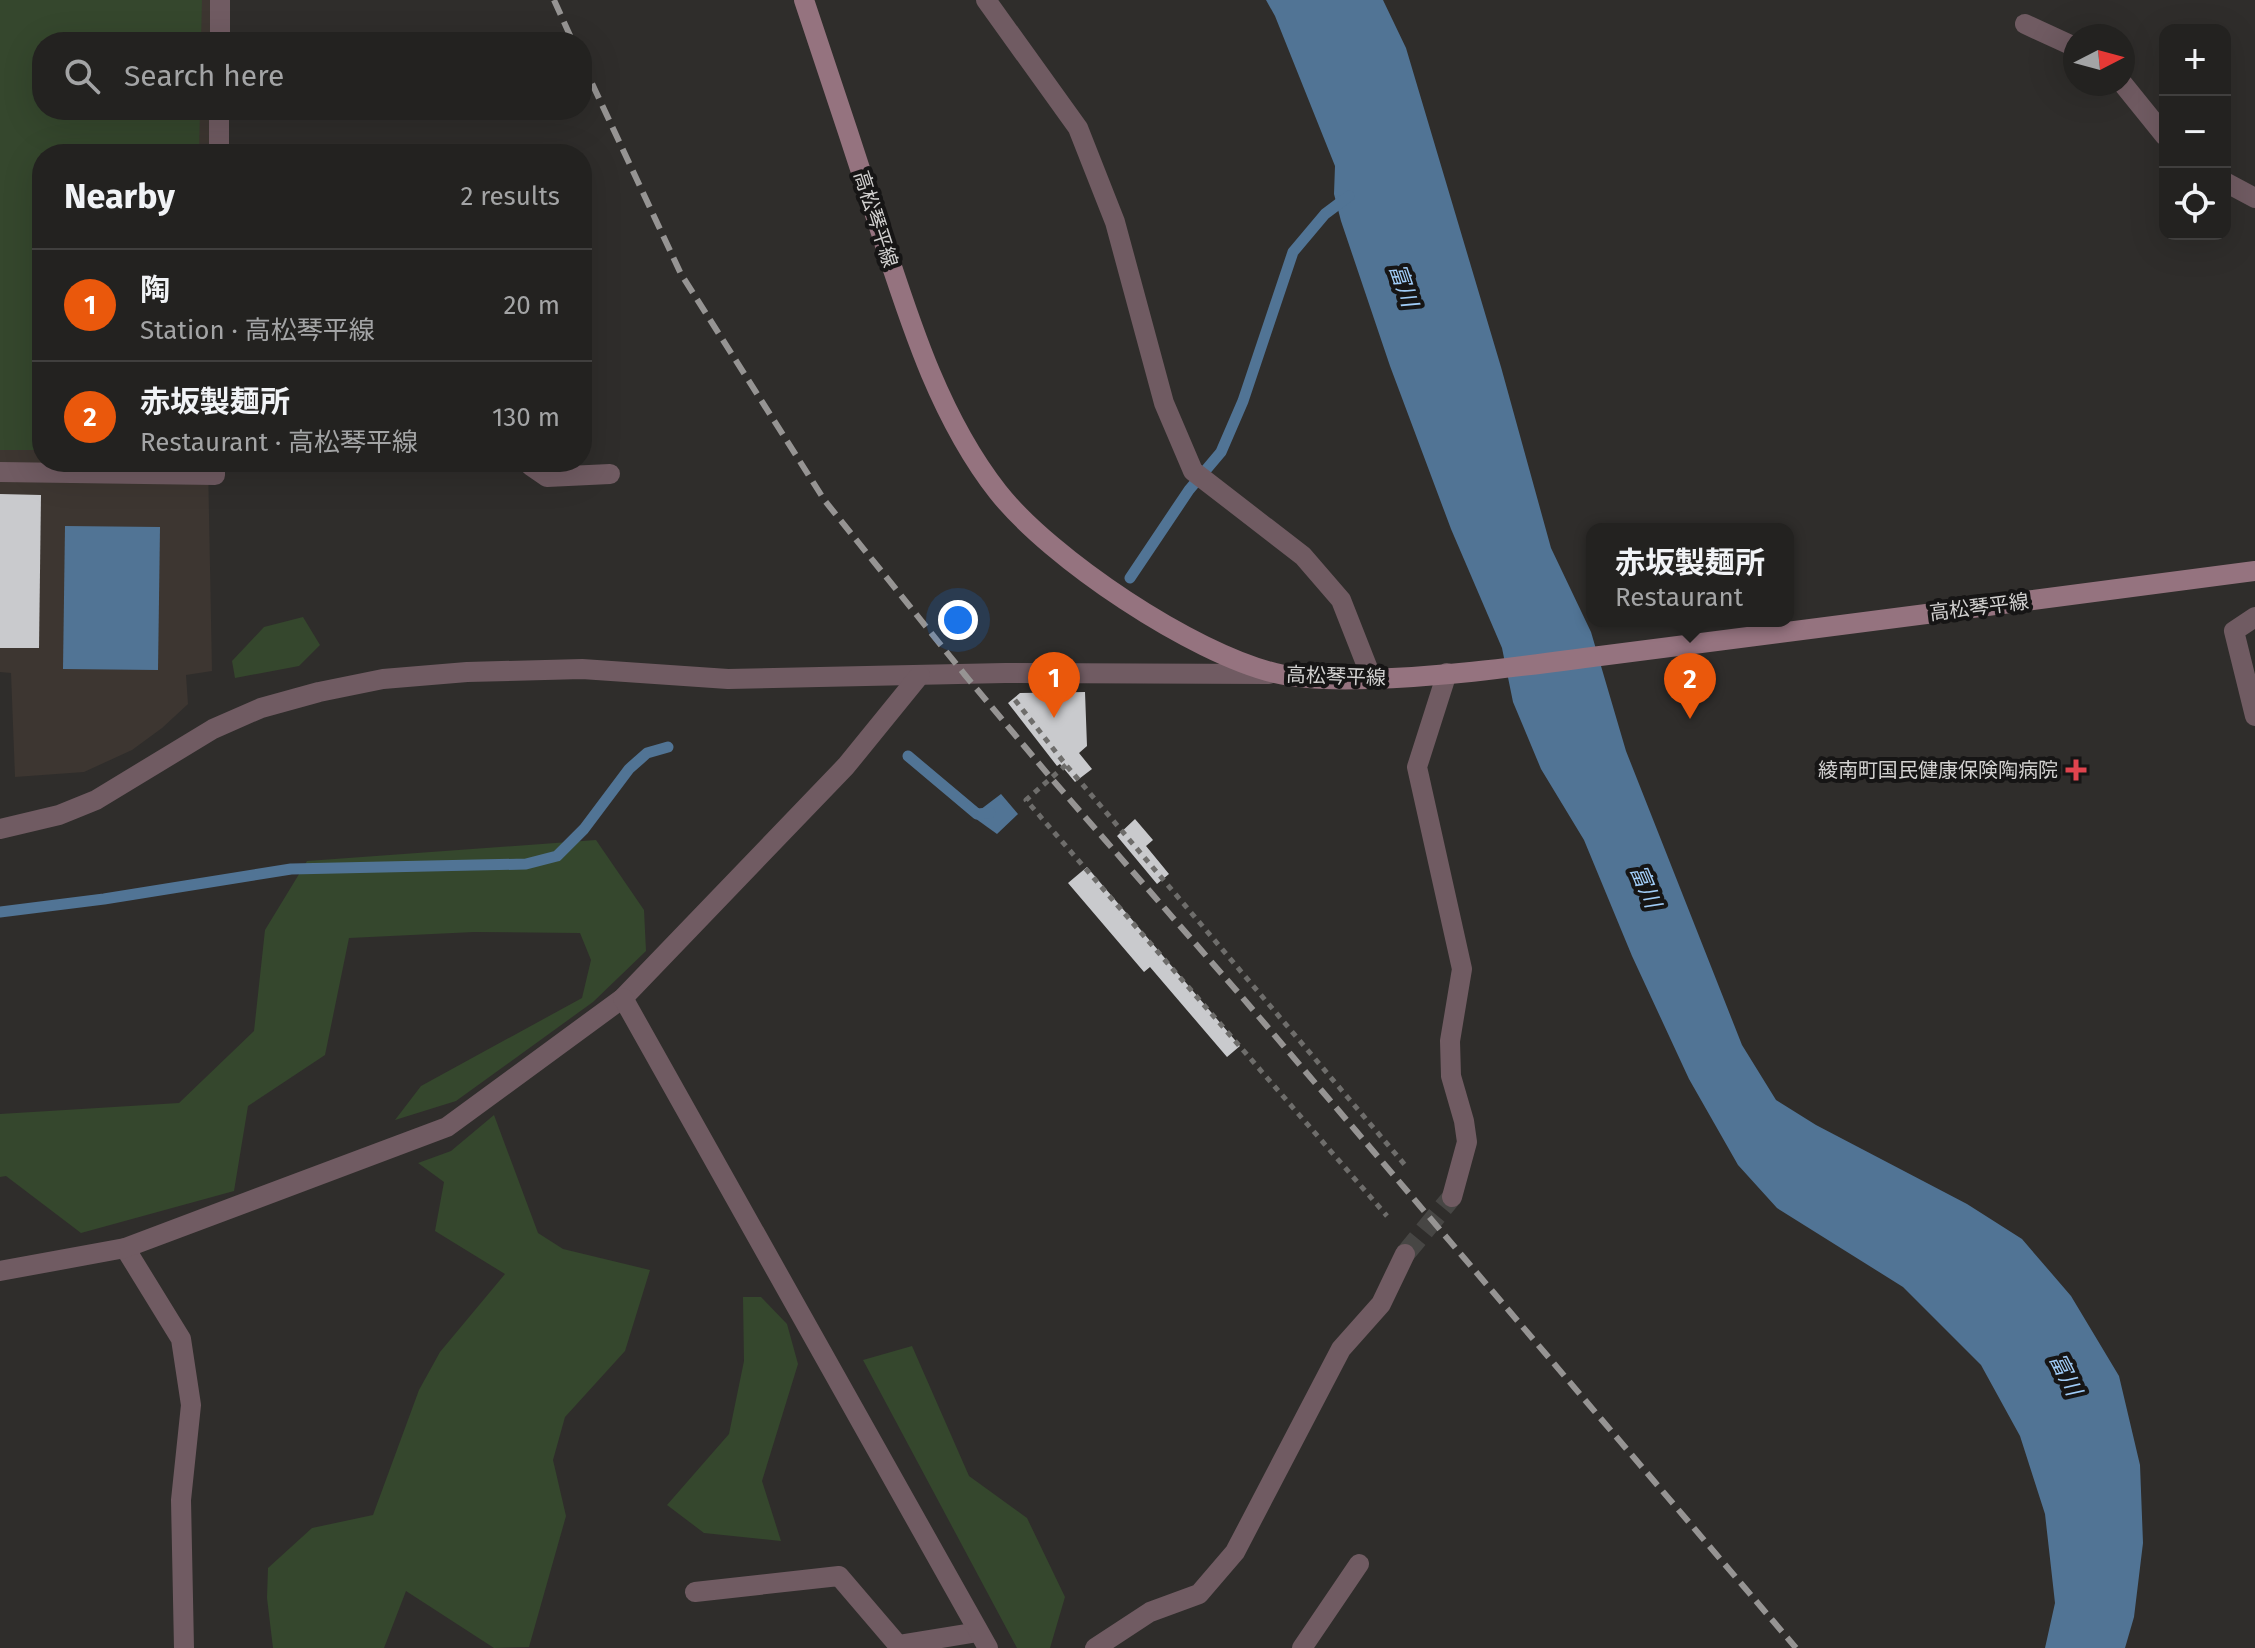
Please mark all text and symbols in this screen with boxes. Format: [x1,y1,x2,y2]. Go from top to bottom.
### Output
north arrow [2063,24,2135,96]
map controls [2159,24,2231,240]
button: + [2159,24,2231,96]
search box [32,32,592,120]
icon: search [60,54,104,98]
text: Search here [124,58,284,94]
button: − [2159,96,2231,168]
street label: 高松琴平線 [849,168,903,270]
button: locate [2159,168,2231,240]
text: Nearby [64,176,175,217]
text: 2 results [460,181,560,212]
water label: 富川 [1384,260,1424,312]
text: 陶 [140,272,170,308]
text: 1 [84,290,96,321]
text: 20 m [503,290,560,321]
text: Station · 高松琴平線 [140,315,375,346]
text: 赤坂製麺所 [140,384,290,420]
text: 2 [83,402,97,433]
text: 130 m [492,402,560,433]
text: Restaurant · 高松琴平線 [140,427,418,458]
popup [1586,523,1794,627]
text: 赤坂製麺所 [1615,545,1765,581]
text: Restaurant [1615,582,1743,613]
street label: 高松琴平線 [1928,589,2030,625]
your location [938,600,978,640]
pin: 1 [1028,652,1080,718]
pin: 2 [1664,653,1716,719]
street label: 高松琴平線 [1286,662,1386,690]
place label: 綾南町国民健康保険陶病院 [1818,758,2058,782]
marker: 綾南町国民健康保険陶病院 [2065,759,2087,781]
water label: 富川 [1625,861,1667,914]
water label: 富川 [2044,1348,2088,1402]

